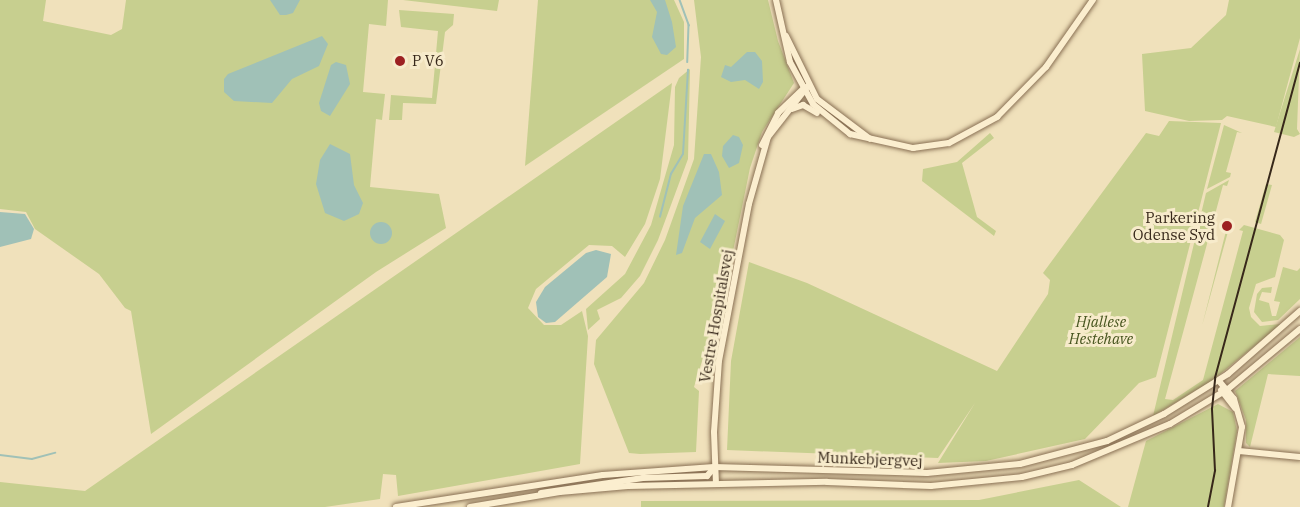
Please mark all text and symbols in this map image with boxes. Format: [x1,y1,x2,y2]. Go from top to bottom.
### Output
place label: P V6 [412,52,444,70]
marker: P V6 [393,54,407,68]
place label: Parkering Odense Syd [1133,208,1215,243]
marker: Parkering Odense Syd [1220,219,1234,233]
street label: Vestre Hospitalsvej [695,248,737,384]
park label: Hjallese Hestehave [1069,312,1133,347]
street label: Munkebjergvej [817,448,923,470]

